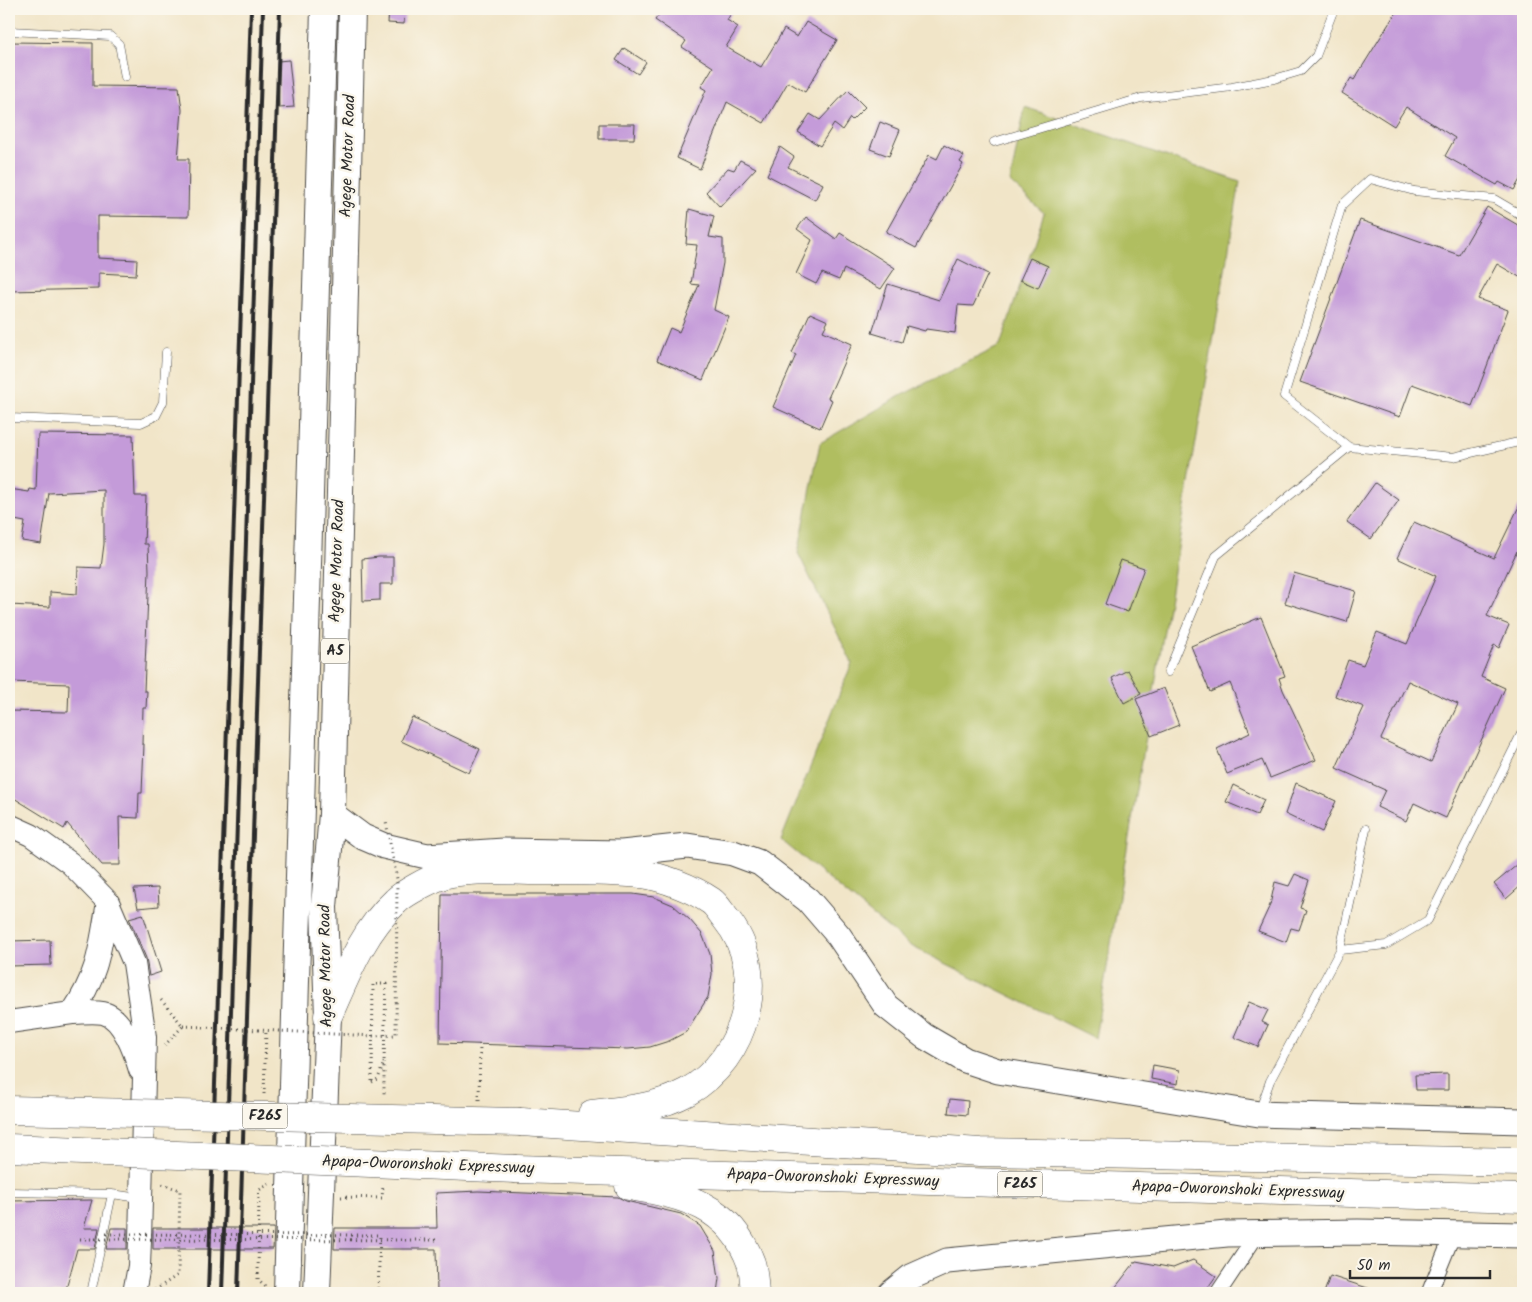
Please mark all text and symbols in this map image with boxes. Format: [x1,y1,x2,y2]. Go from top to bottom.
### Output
street label: Agege Motor Road [333,93,363,218]
street label: Agege Motor Road [322,498,352,623]
road number: A5 [321,638,349,664]
street label: Agege Motor Road [312,903,340,1028]
road number: F265 [242,1104,288,1128]
street label: Apapa-Oworonshoki Expressway [321,1149,535,1181]
street label: Apapa-Oworonshoki Expressway [726,1162,940,1194]
road number: F265 [998,1172,1042,1196]
street label: Apapa-Oworonshoki Expressway [1131,1174,1345,1206]
scale bar [1350,1247,1490,1279]
text: 50 m [1357,1254,1391,1278]

